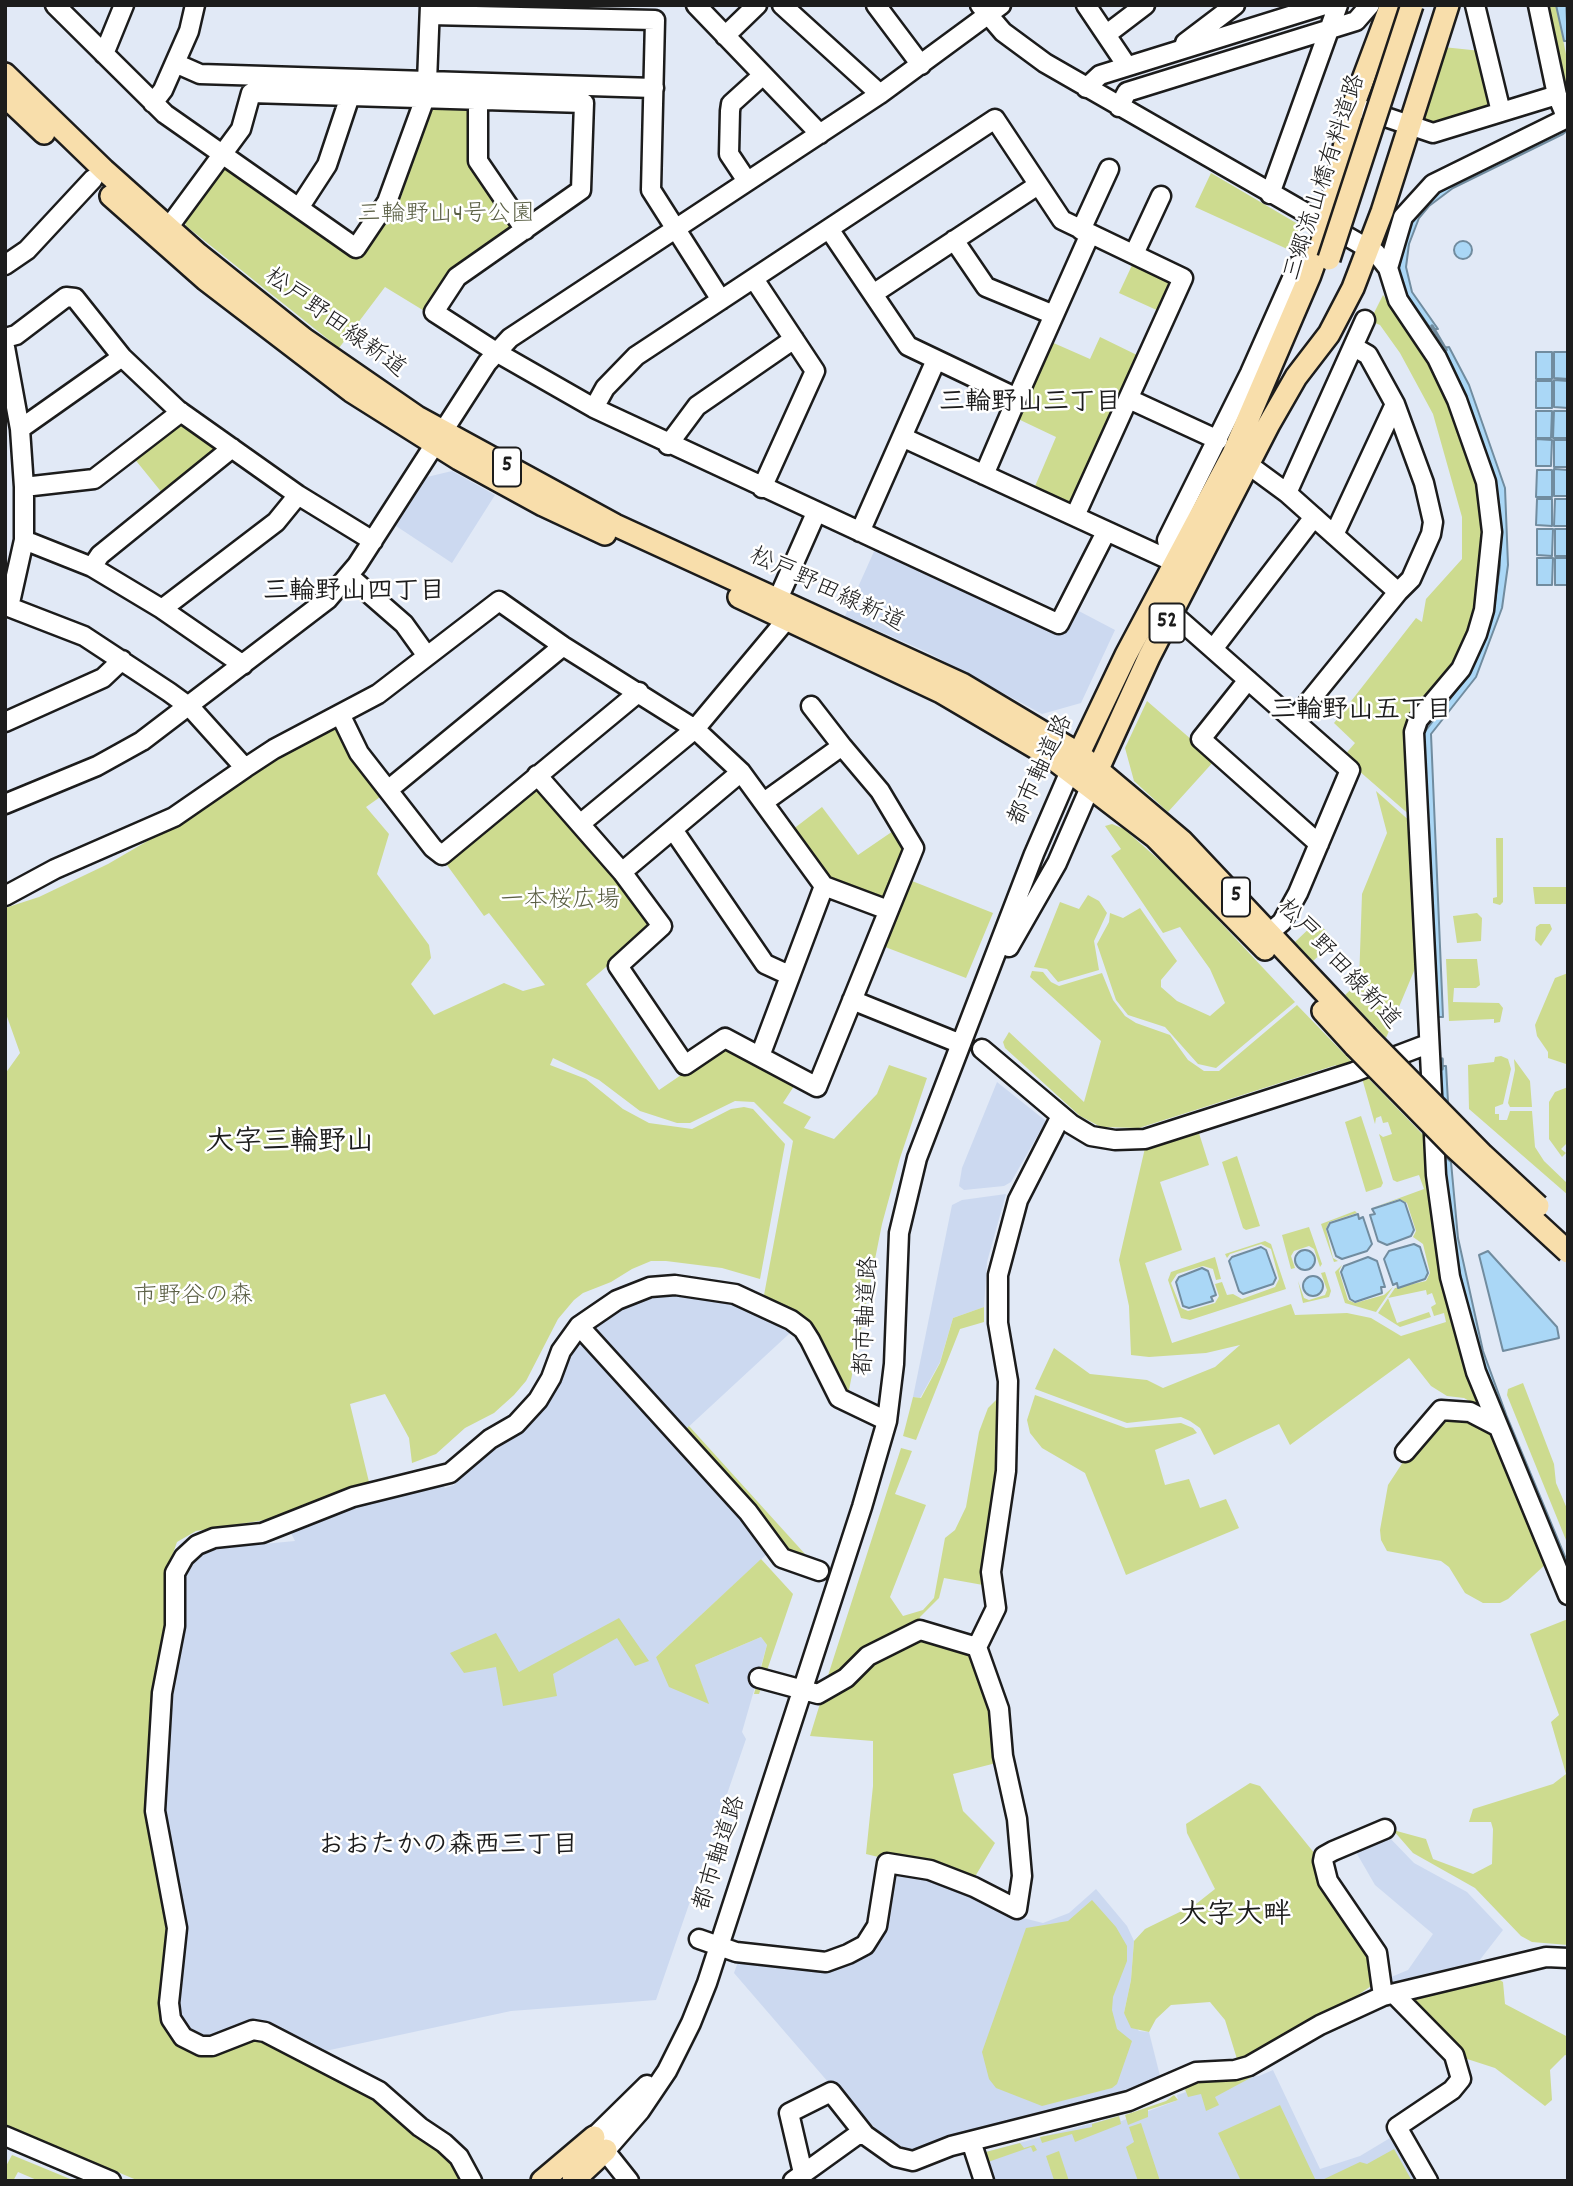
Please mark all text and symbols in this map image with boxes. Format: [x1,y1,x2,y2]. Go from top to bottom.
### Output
street label: 三郷流山橋有料道路 [1280,71,1374,285]
park label: 三輪野山4号公園 [357,203,535,231]
street label: 松戸野田線新道 [258,264,410,386]
district label: 三輪野山三丁目 [939,389,1121,421]
road number: 5 [493,447,521,486]
street label: 松戸野田線新道 [744,543,908,641]
district label: 三輪野山四丁目 [263,578,445,610]
road number: 52 [1150,604,1184,642]
district label: 三輪野山五丁目 [1270,697,1452,729]
street label: 都市軸道路 [1005,711,1081,831]
road number: 5 [1222,877,1250,916]
park label: 一本桜広場 [500,889,620,917]
street label: 松戸野田線新道 [1269,895,1405,1037]
district label: 大字三輪野山 [206,1128,374,1162]
street label: 都市軸道路 [851,1255,887,1377]
park label: 市野谷の森 [133,1285,253,1313]
street label: 都市軸道路 [690,1792,754,1916]
district label: おおたかの森西三丁目 [318,1832,578,1864]
district label: 大字大畔 [1179,1901,1291,1935]

